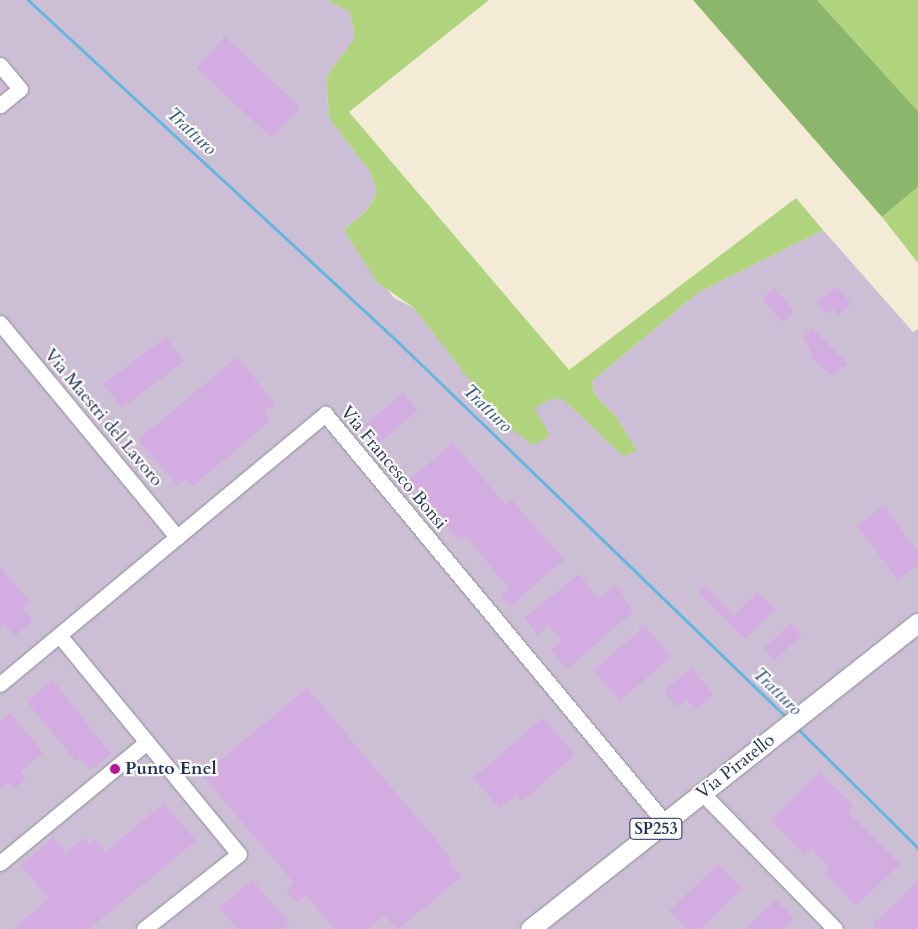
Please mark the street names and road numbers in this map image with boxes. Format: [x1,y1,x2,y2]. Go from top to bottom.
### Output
street label: Via Maestri del Lavoro [39,345,167,491]
street label: Via Francesco Bonsi [335,402,451,534]
street label: Via Piratello [692,730,780,804]
road number: SP253 [628,816,684,842]

